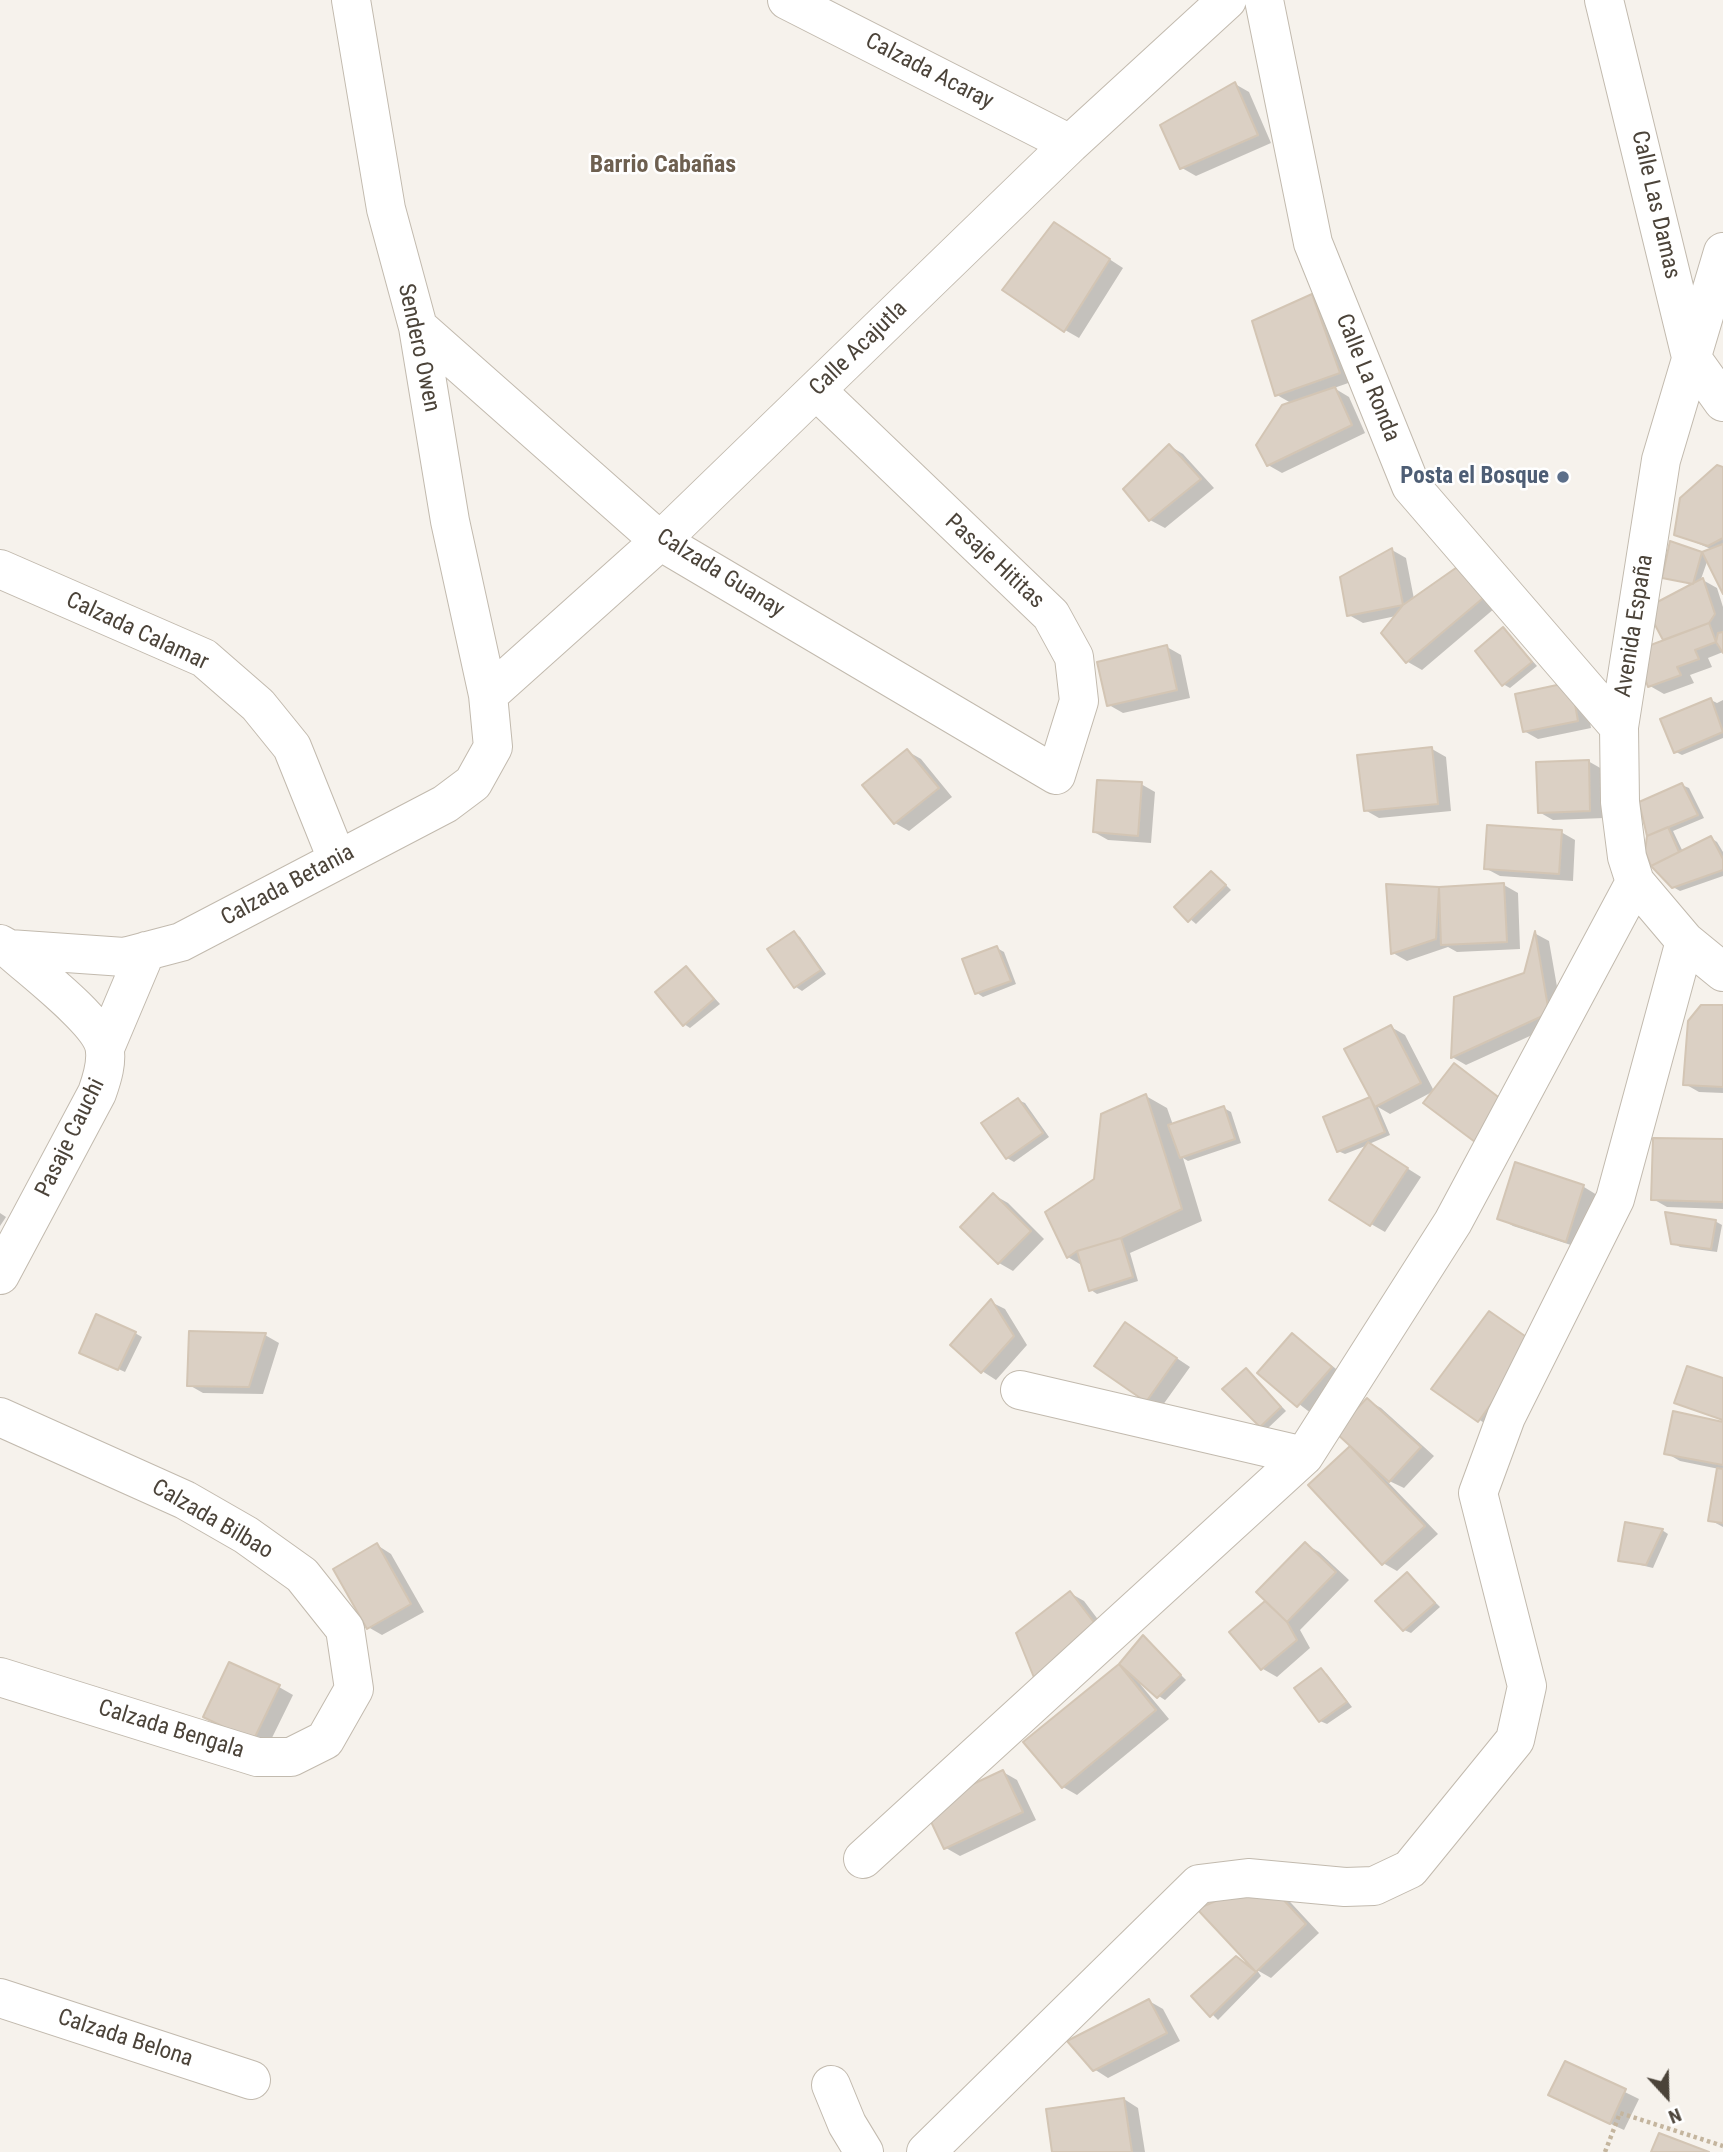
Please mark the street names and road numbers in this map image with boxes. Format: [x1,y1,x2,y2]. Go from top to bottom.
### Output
street label: Calzada Acaray [860,28,998,116]
street label: Calle Las Damas [1625,128,1685,282]
street label: Sendero Owen [391,281,445,415]
street label: Calle Acajutla [804,296,914,402]
street label: Calle La Ronda [1329,310,1405,446]
street label: Pasaje Hititas [938,509,1050,615]
street label: Calzada Guanay [651,524,789,624]
street label: Avenida España [1610,553,1660,699]
street label: Calzada Calamar [61,587,213,677]
street label: Calzada Betania [217,839,359,933]
street label: Pasaje Cauchi [30,1074,112,1202]
street label: Calzada Bilbao [147,1474,277,1566]
street label: Calzada Bengala [95,1695,247,1765]
street label: Calzada Belona [54,2004,196,2074]

